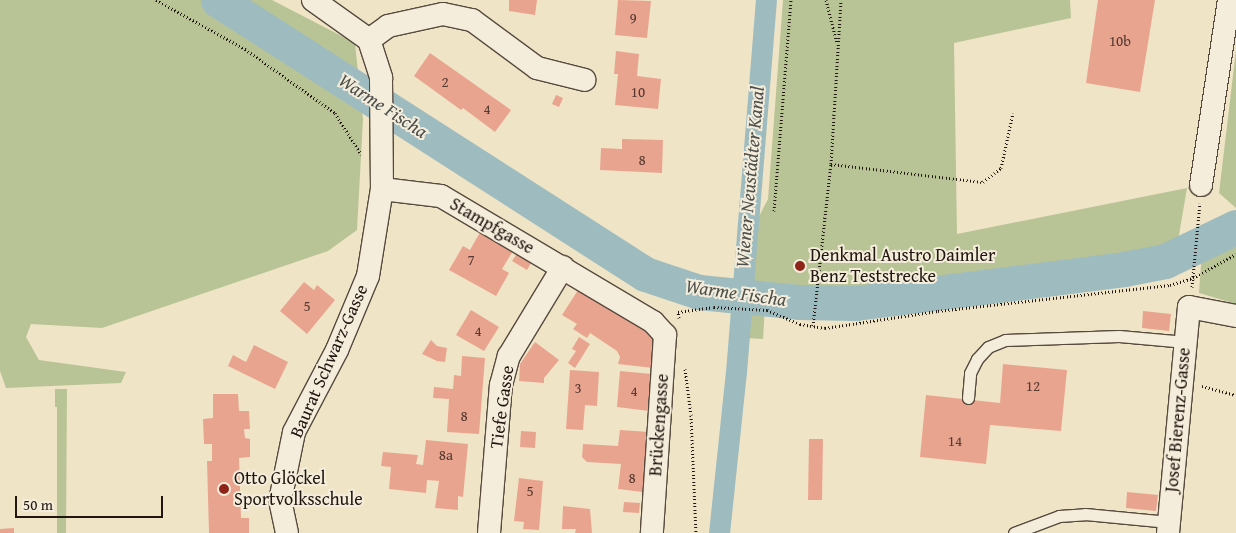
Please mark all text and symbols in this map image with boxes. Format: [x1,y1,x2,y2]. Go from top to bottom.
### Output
house number: 9 [629,9,637,27]
house number: 10b [1109,32,1131,50]
water label: Warme Fischa [334,69,432,143]
house number: 2 [441,73,449,91]
house number: 10 [631,83,645,101]
water label: Wiener Neustädter Kanal [731,85,769,269]
house number: 4 [483,100,491,118]
house number: 8 [638,151,646,169]
street label: Stampfgasse [446,193,538,259]
place label: Denkmal Austro Daimler Benz Teststrecke [810,245,995,288]
house number: 7 [467,251,475,269]
marker: Denkmal Austro Daimler Benz Teststrecke [794,260,806,272]
water label: Warme Fischa [684,275,788,311]
street label: Baurat Schwarz-Gasse [285,281,373,441]
house number: 5 [303,297,311,315]
house number: 4 [474,322,482,340]
street label: Josef Bierenz-Gasse [1161,347,1195,493]
street label: Tiefe Gasse [485,364,519,450]
street label: Brückengasse [645,373,673,477]
house number: 12 [1026,377,1040,395]
house number: 3 [574,379,582,397]
house number: 4 [630,382,638,400]
house number: 8 [460,407,468,425]
house number: 14 [948,432,962,450]
house number: 8a [439,446,453,464]
place label: Otto Glöckel Sportvolksschule [234,468,363,510]
house number: 8 [628,469,636,487]
house number: 5 [526,482,534,500]
marker: Otto Glöckel Sportvolksschule [218,483,230,495]
scale bar [18,486,165,518]
text: 50 m [23,494,53,515]

